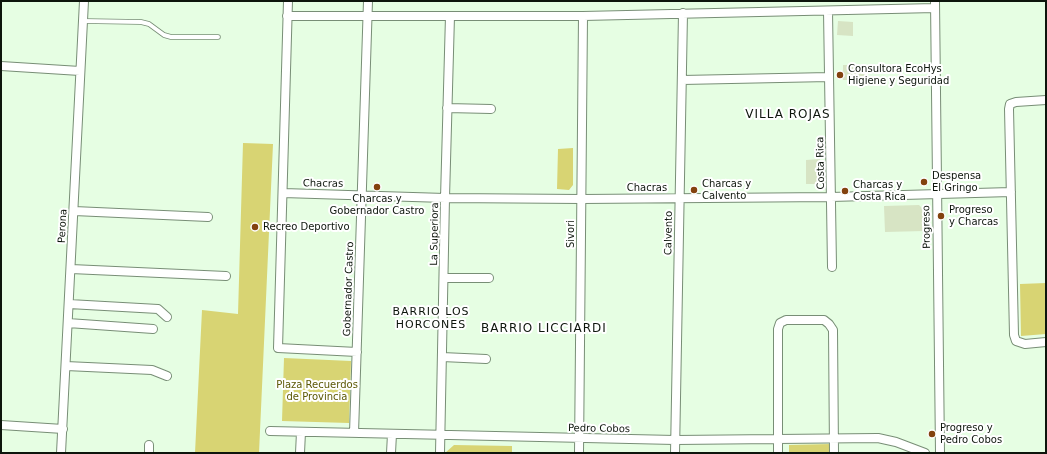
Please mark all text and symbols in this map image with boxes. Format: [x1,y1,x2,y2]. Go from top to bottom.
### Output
place label: Consultora EcoHys Higiene y Seguridad [848,63,949,86]
marker: Consultora EcoHys Higiene y Seguridad [835,70,845,80]
district label: VILLA ROJAS [745,108,831,122]
street label: Costa Rica [815,136,827,190]
place label: Despensa El Gringo [932,170,981,194]
marker: Despensa El Gringo [919,177,929,187]
street label: Chacras [303,178,343,190]
place label: Charcas y Calvento [702,178,751,202]
place label: Charcas y Costa Rica [853,179,906,202]
marker: Charcas y Gobernador Castro [372,182,382,192]
street label: Chacras [627,182,667,194]
marker: Charcas y Calvento [689,185,699,195]
marker: Charcas y Costa Rica [840,186,850,196]
place label: Charcas y Gobernador Castro [330,193,424,216]
street label: La Superiora [428,202,442,266]
place label: Progreso y Charcas [949,204,998,228]
street label: Progreso [921,205,933,249]
street label: Perona [56,209,70,243]
street label: Calvento [663,211,675,255]
marker: Progreso y Charcas [936,211,946,221]
street label: Sivori [565,220,577,248]
place label: Recreo Deportivo [263,221,350,233]
marker: Recreo Deportivo [250,222,260,232]
street label: Gobernador Castro [341,241,357,337]
district label: BARRIO LOS HORCONES [392,305,470,331]
district label: BARRIO LICCIARDI [481,322,607,336]
park label: Plaza Recuerdos de Provincia [276,379,358,402]
street label: Pedro Cobos [568,422,630,436]
place label: Progreso y Pedro Cobos [940,422,1002,446]
marker: Progreso y Pedro Cobos [927,429,937,439]

